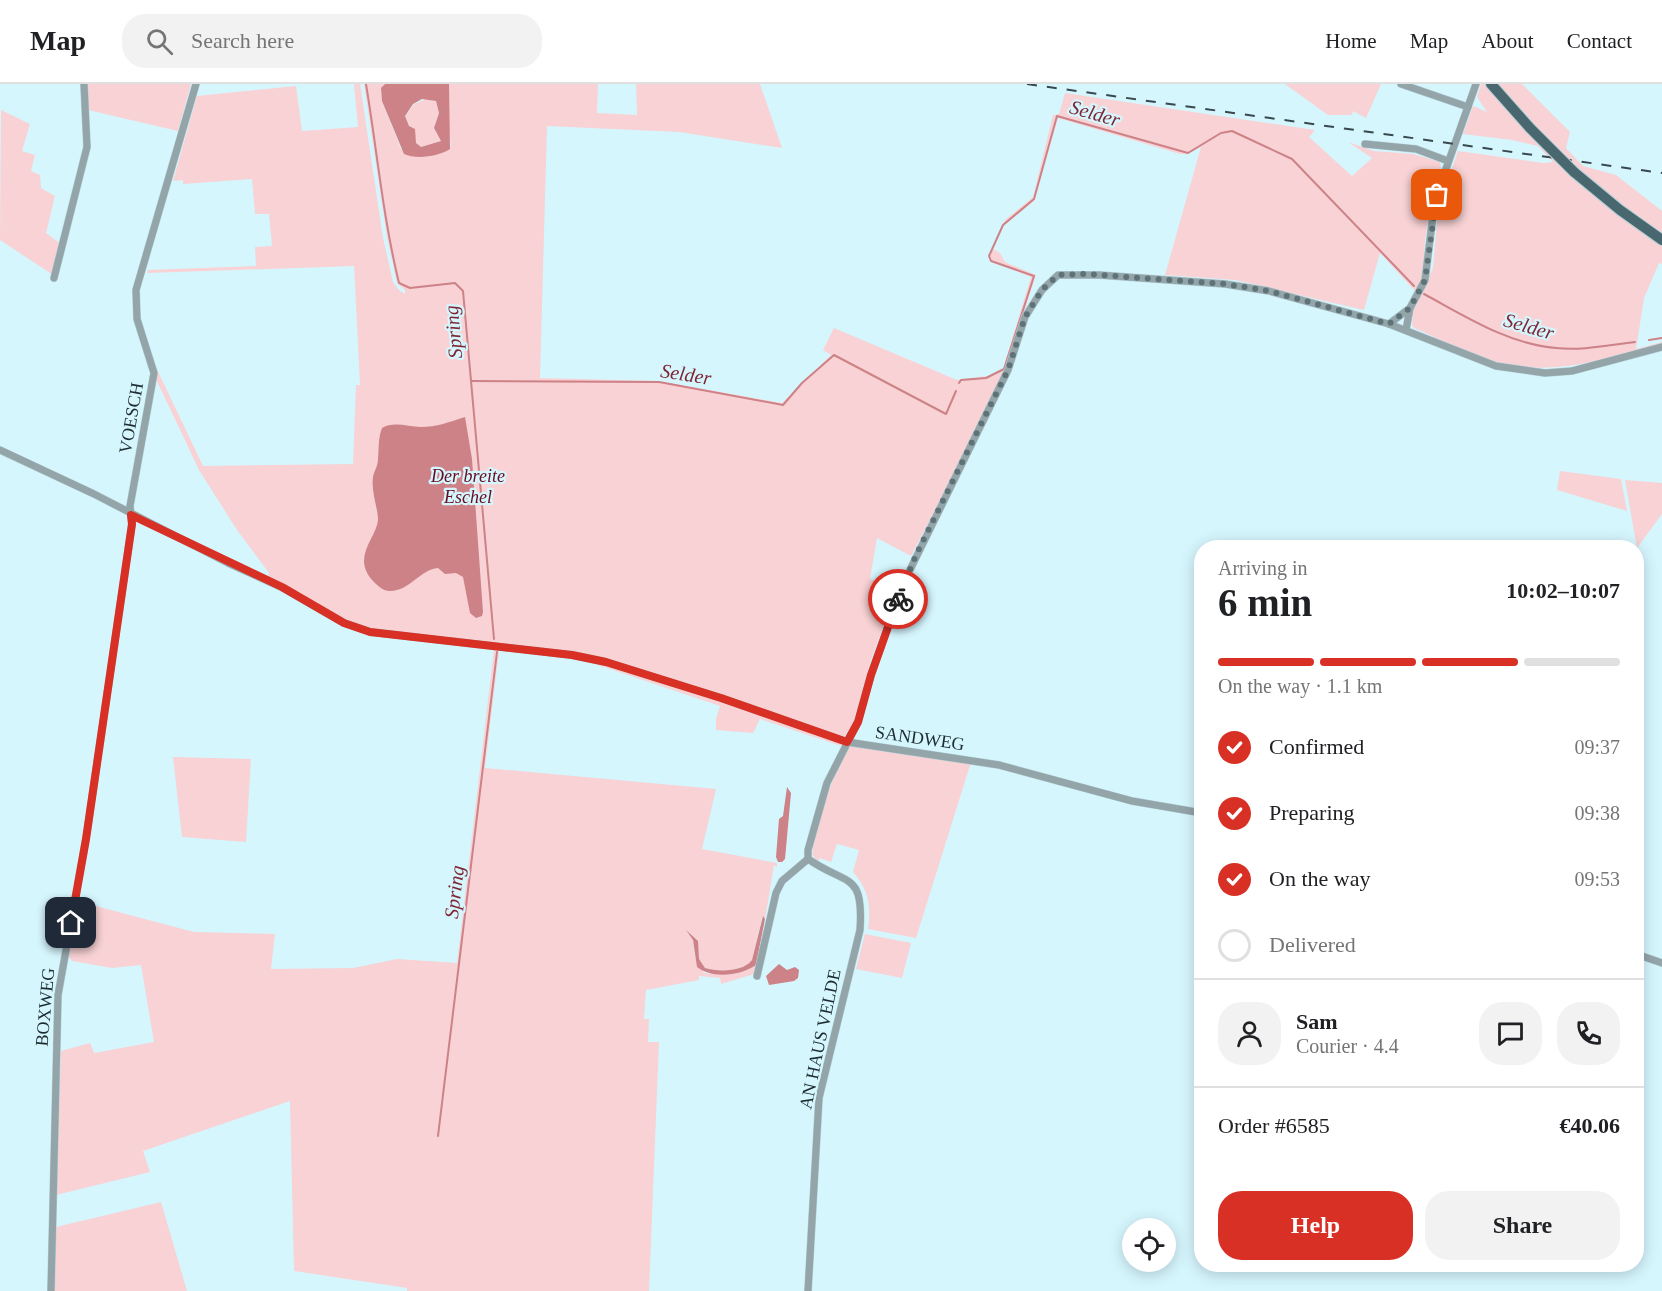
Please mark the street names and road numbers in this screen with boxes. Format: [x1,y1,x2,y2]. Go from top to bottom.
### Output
street label: VOESCH [115,381,147,455]
street label: SANDWEG [874,722,966,754]
street label: BOXWEG [32,967,58,1047]
street label: AN HAUS VELDE [795,967,845,1111]

